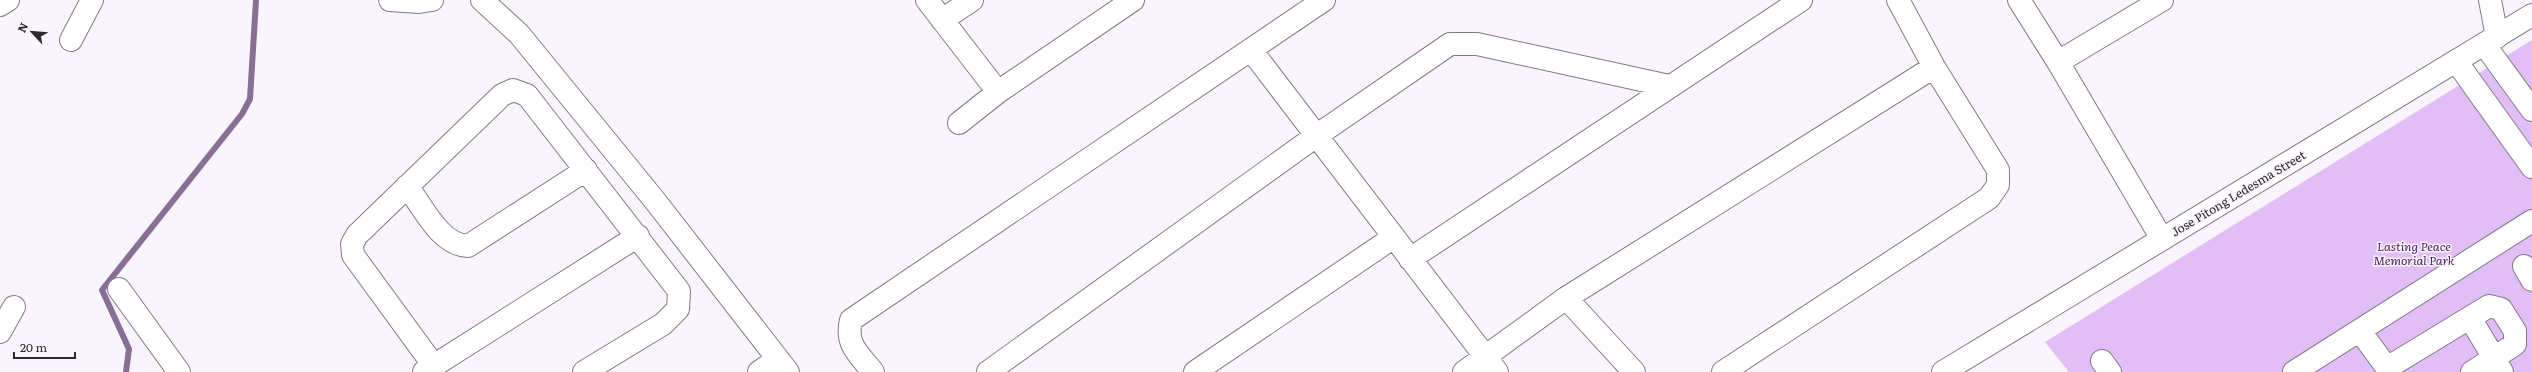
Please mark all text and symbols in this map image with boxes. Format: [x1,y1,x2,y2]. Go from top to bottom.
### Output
north arrow [12,12,52,52]
text: N [13,20,31,35]
street label: Jose Pitong Ledesma Street [2167,146,2309,240]
park label: Lasting Peace Memorial Park [2374,237,2455,269]
scale bar [14,334,75,360]
text: 20 m [20,338,47,356]

